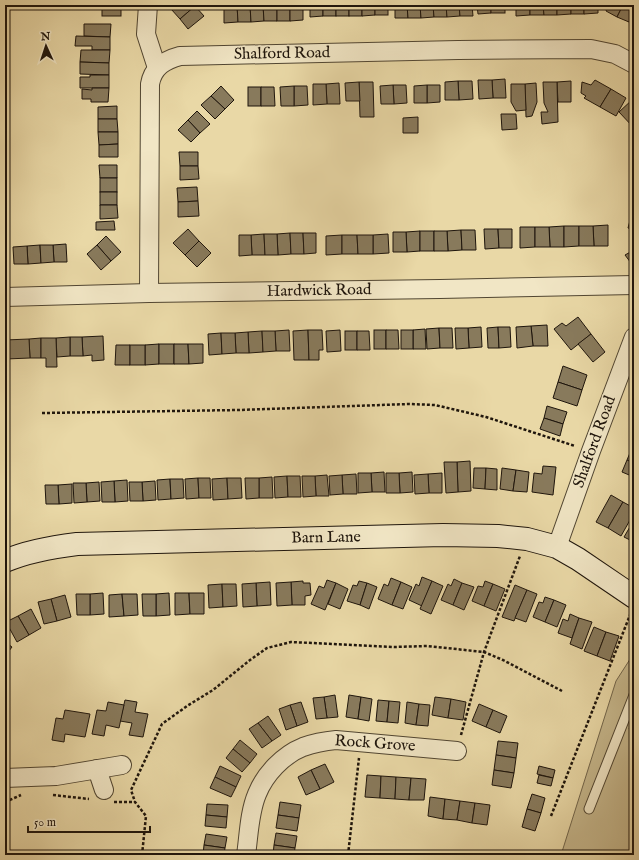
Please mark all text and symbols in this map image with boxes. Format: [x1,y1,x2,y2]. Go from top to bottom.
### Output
north arrow [26,26,66,66]
text: N [39,30,51,44]
street label: Shalford Road [234,43,331,65]
street label: Hardwick Road [266,280,372,302]
street label: Shalford Road [569,393,621,491]
street label: Barn Lane [291,527,361,549]
street label: Rock Grove [334,731,416,757]
scale bar [28,808,150,834]
text: 50 m [34,815,56,830]

